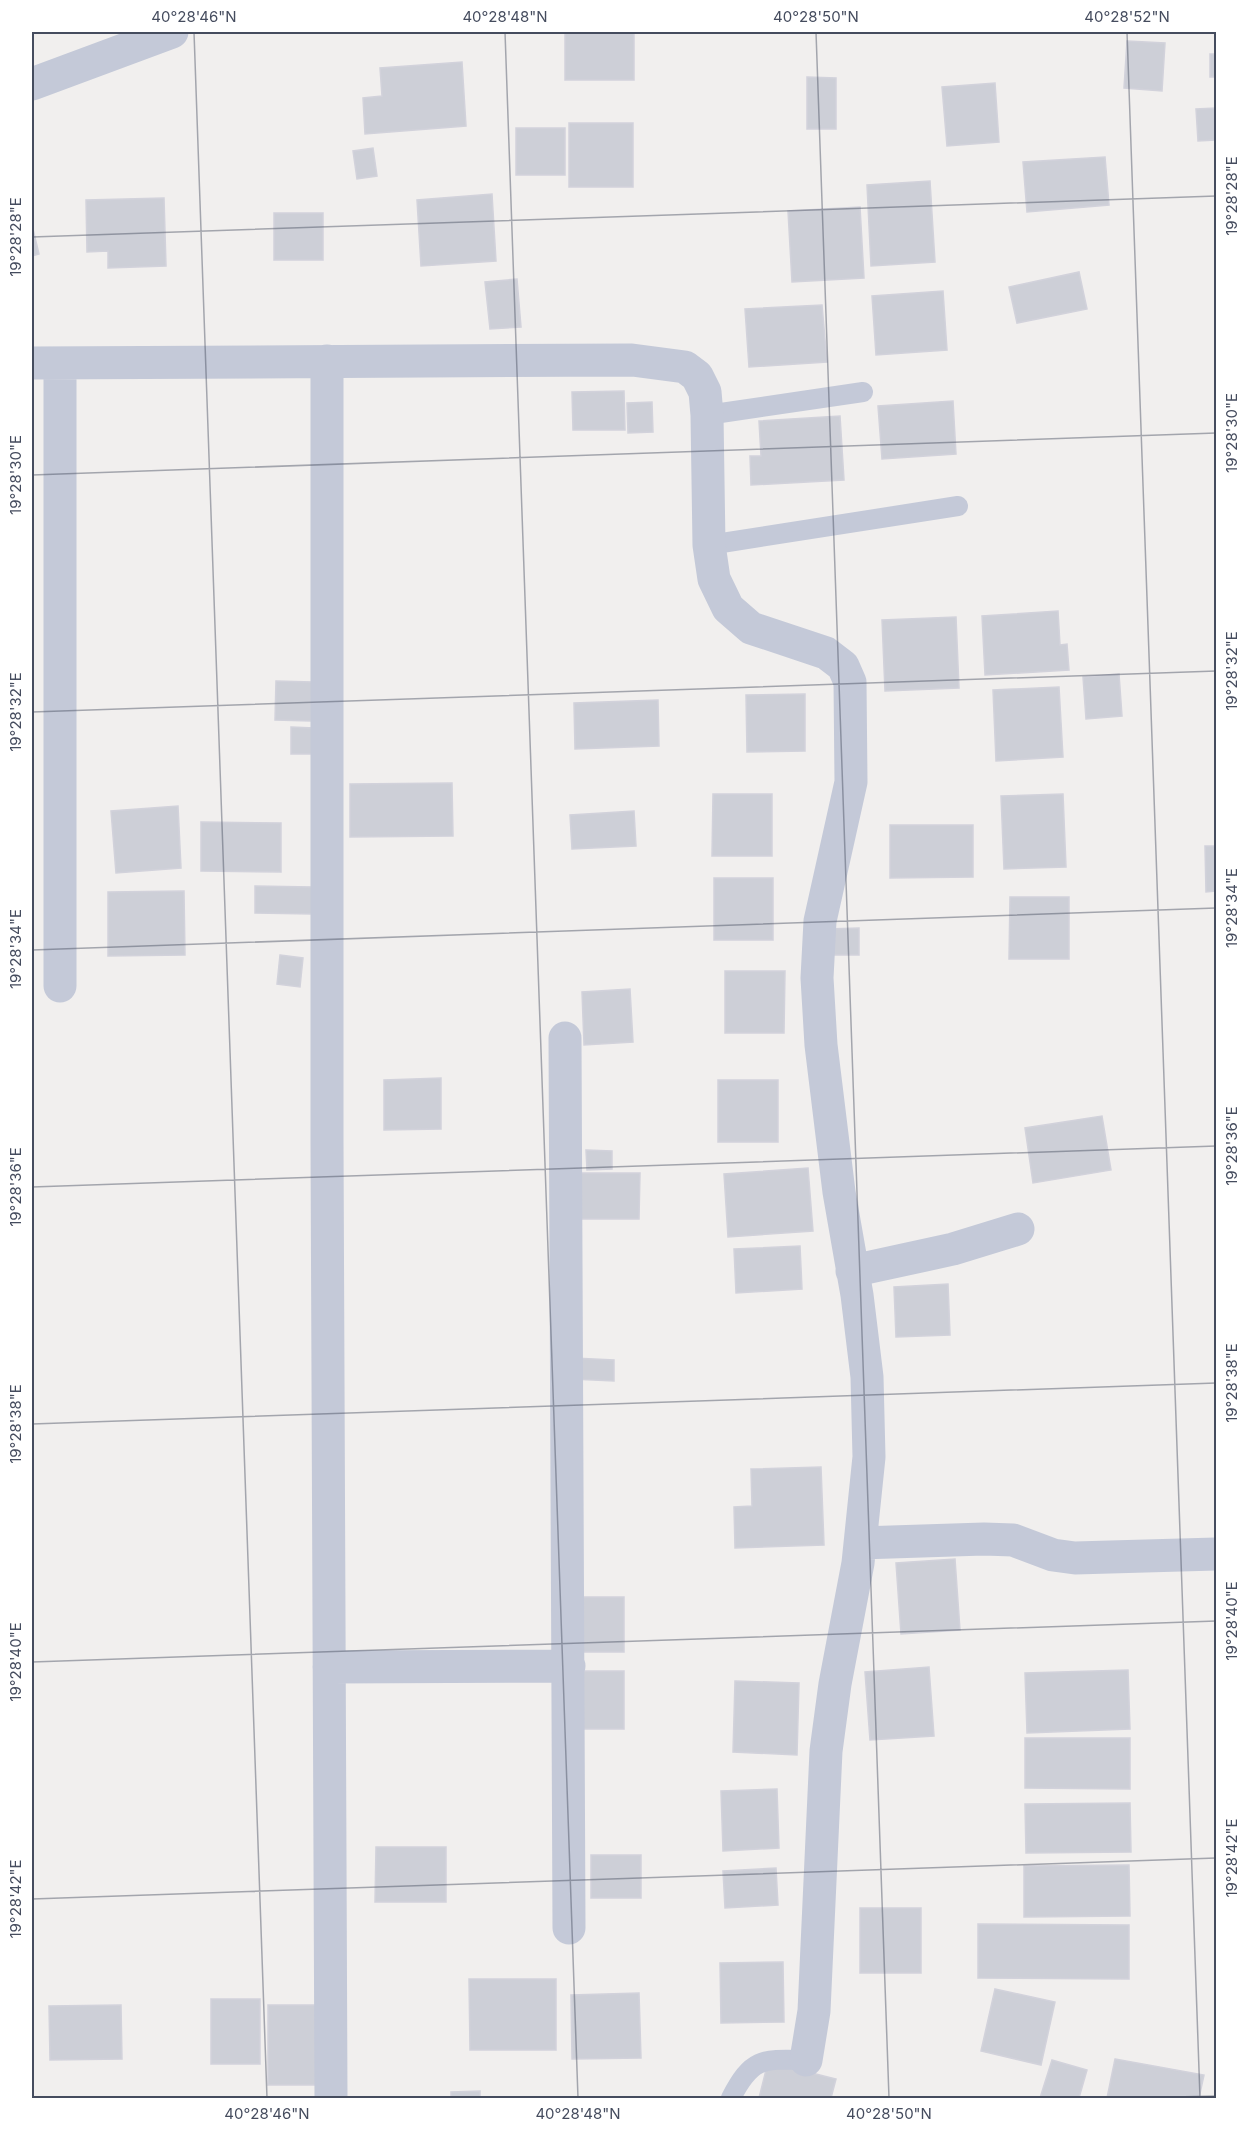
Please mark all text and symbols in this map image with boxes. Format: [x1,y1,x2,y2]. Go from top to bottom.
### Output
text: 40°28'46"N [151,7,237,26]
text: 40°28'48"N [462,7,548,26]
text: 40°28'50"N [773,7,859,26]
text: 40°28'52"N [1084,7,1170,26]
text: 19°28'28"E [1222,156,1241,236]
text: 19°28'28"E [6,197,25,277]
text: 19°28'30"E [1222,393,1241,473]
text: 19°28'30"E [6,435,25,515]
text: 19°28'32"E [1222,631,1241,711]
text: 19°28'32"E [6,672,25,752]
text: 19°28'34"E [1222,868,1241,948]
text: 19°28'34"E [6,909,25,989]
text: 19°28'36"E [1222,1106,1241,1186]
text: 19°28'36"E [6,1147,25,1227]
text: 19°28'38"E [1222,1343,1241,1423]
text: 19°28'38"E [6,1384,25,1464]
text: 19°28'40"E [1222,1581,1241,1661]
text: 19°28'40"E [6,1622,25,1702]
text: 19°28'42"E [1222,1818,1241,1898]
text: 19°28'42"E [6,1859,25,1939]
text: 40°28'46"N [224,2104,310,2123]
text: 40°28'48"N [535,2104,621,2123]
text: 40°28'50"N [846,2104,932,2123]

